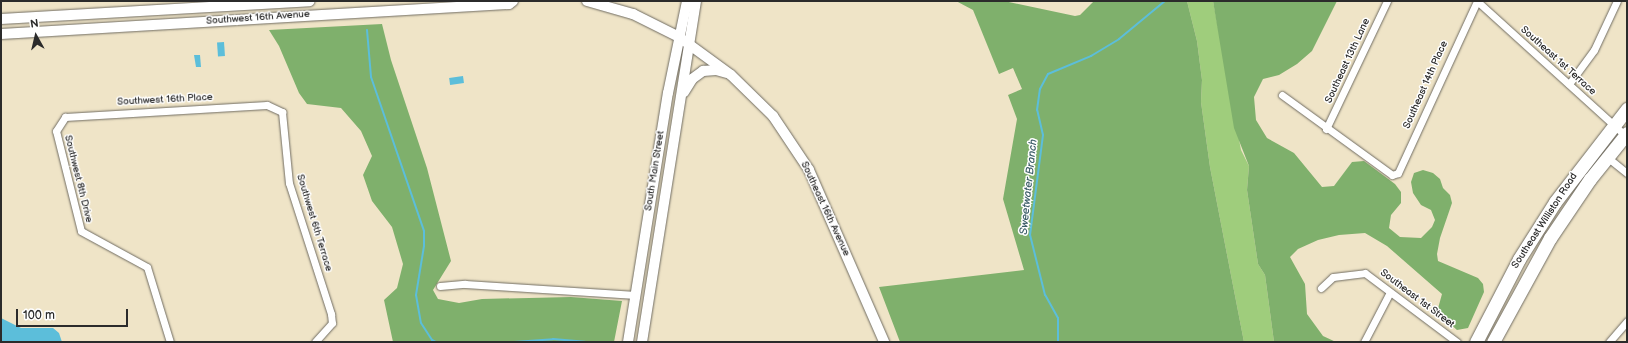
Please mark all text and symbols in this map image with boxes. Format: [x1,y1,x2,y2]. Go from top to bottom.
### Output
street label: Southwest 16th Avenue [206,8,310,28]
north arrow [16,16,56,56]
text: N [29,17,39,31]
street label: Southeast 13th Lane [1323,17,1373,105]
street label: Southeast 1st Terrace [1518,24,1598,98]
street label: Southeast 14th Place [1401,39,1451,131]
street label: Southwest 16th Place [117,92,213,108]
street label: South Main Street [643,130,667,212]
street label: Southwest 8th Drive [61,134,95,224]
water label: Sweetwater Branch [1017,138,1041,236]
street label: Southeast 16th Avenue [798,160,852,258]
street label: Southeast Williston Road [1510,171,1580,271]
street label: Southwest 6th Terrace [293,173,335,273]
street label: Southeast 1st Street [1377,267,1457,331]
scale bar [18,301,130,327]
text: 100 m [23,308,55,323]

